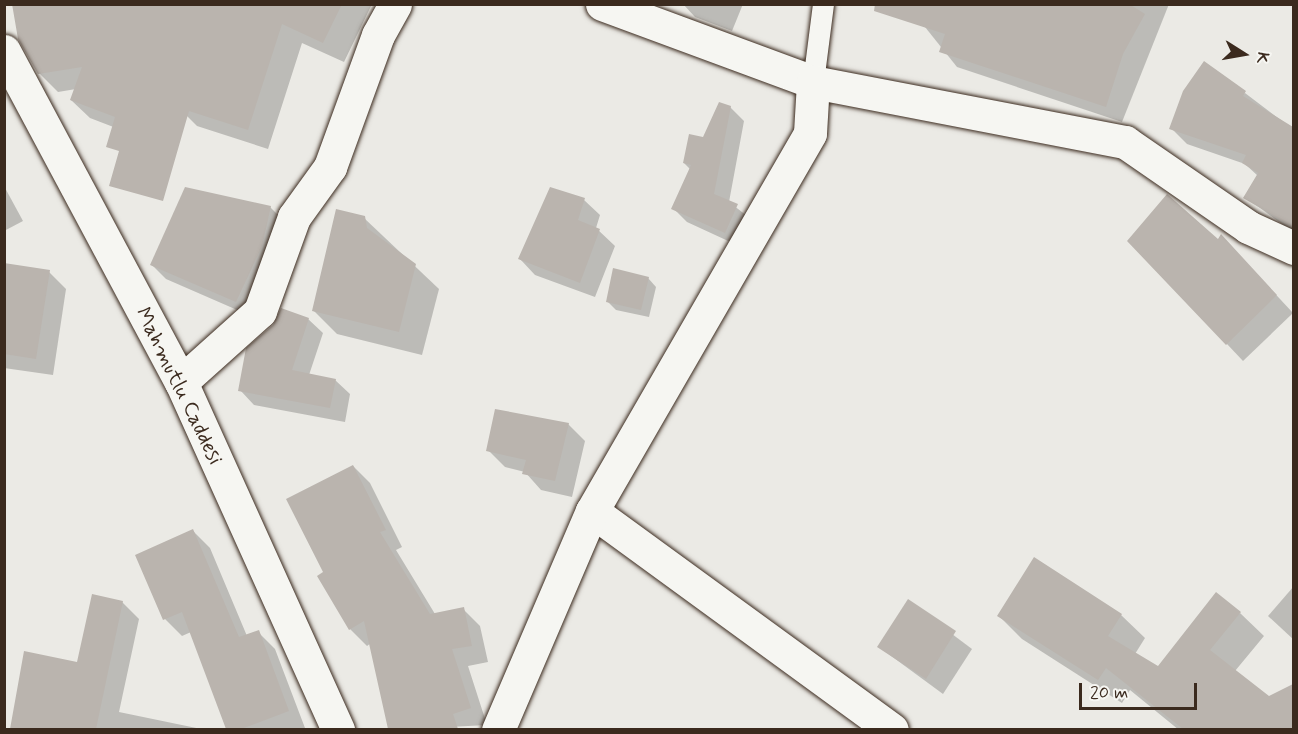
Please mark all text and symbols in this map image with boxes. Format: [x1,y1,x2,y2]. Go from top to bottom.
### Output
north arrow [1214,24,1274,84]
text: K [1251,50,1274,65]
street label: Mahmutlu Caddesi [129,301,229,471]
scale bar [1082,671,1200,709]
text: 20 m [1090,681,1128,705]

